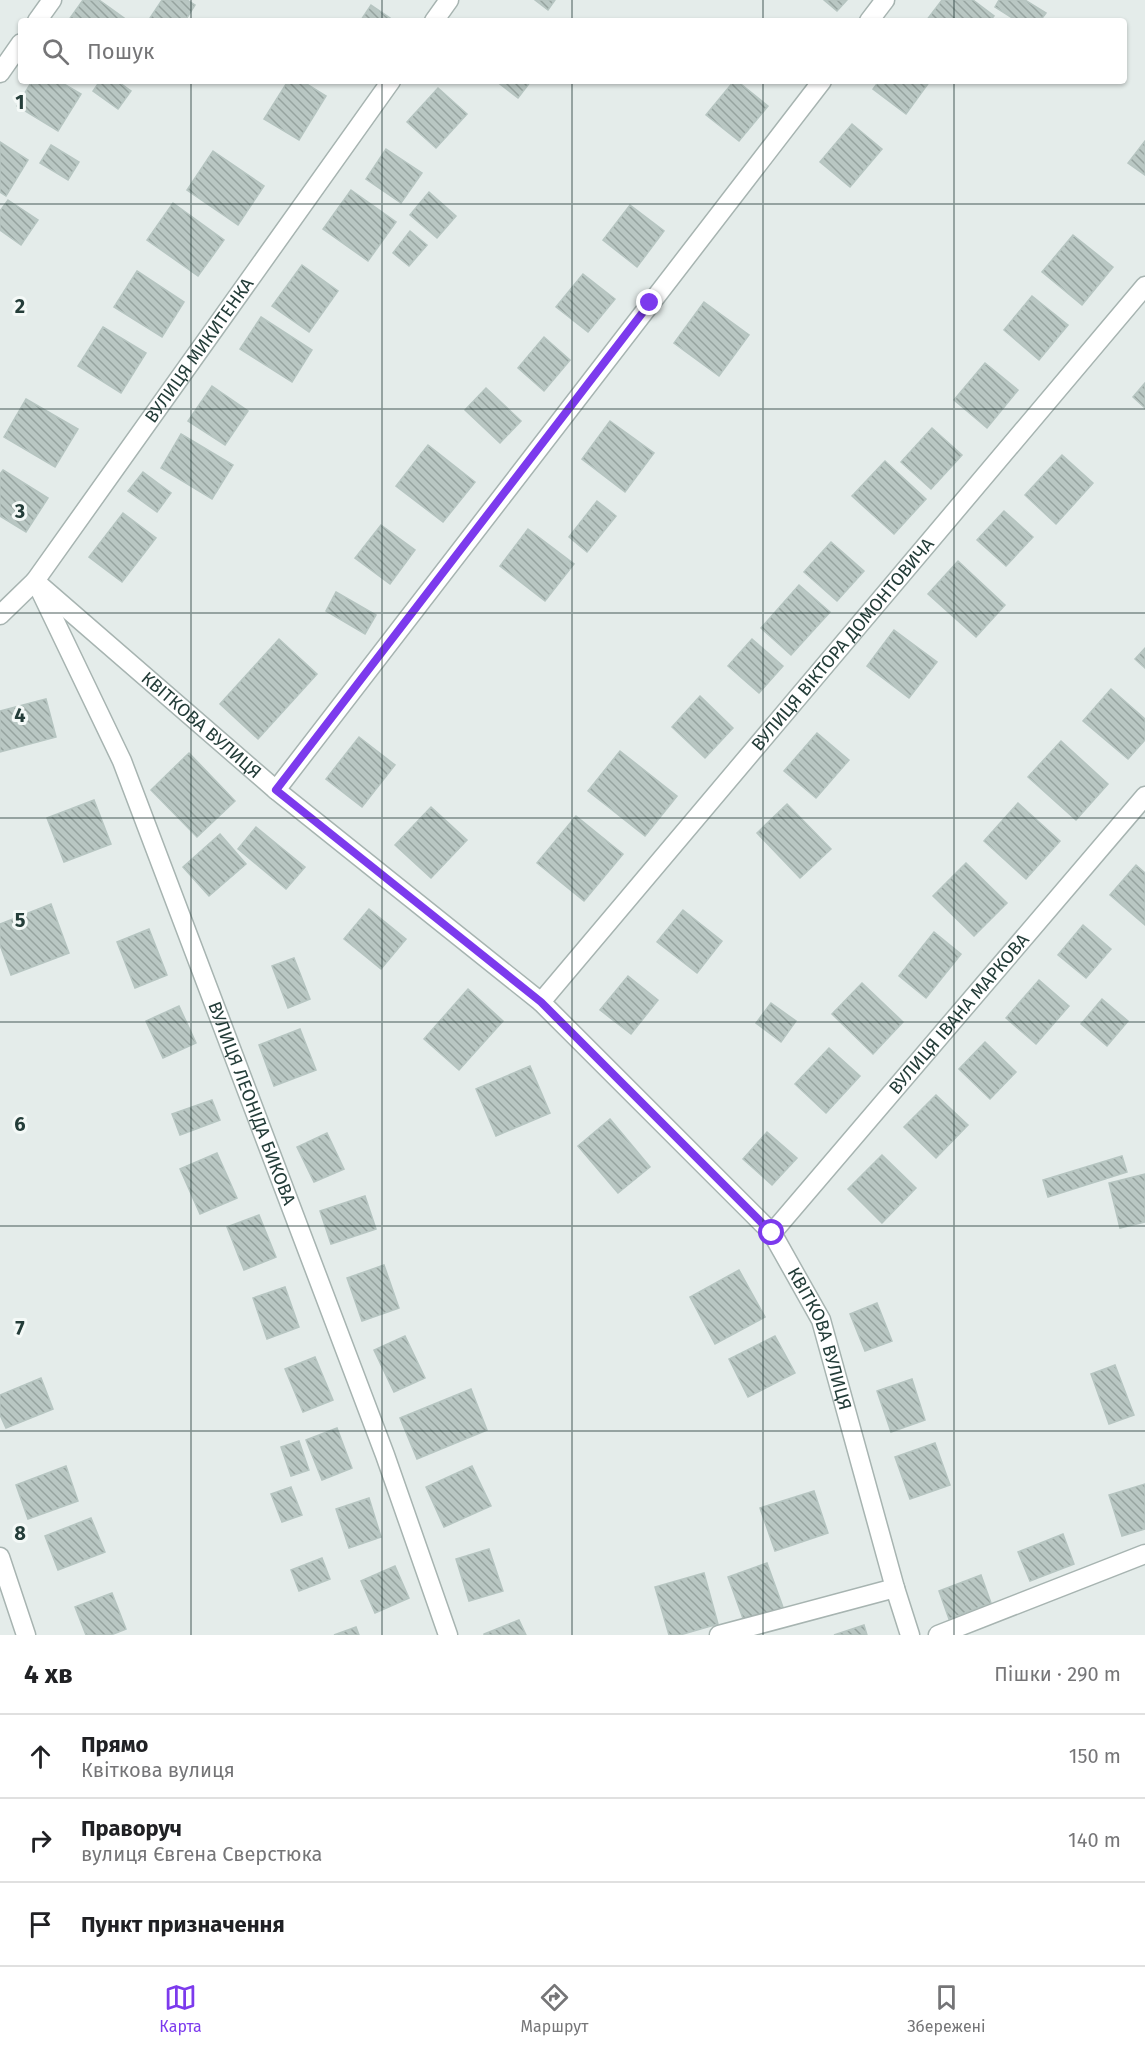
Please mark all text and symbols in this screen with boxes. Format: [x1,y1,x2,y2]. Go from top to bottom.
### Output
search box [18,18,1127,84]
icon: search [39,35,72,68]
text: Пошук [87,38,154,65]
text: 1 [15,90,25,114]
street label: ВУЛИЦЯ МИКИТЕНКА [140,273,259,427]
route end [636,289,662,315]
text: 2 [15,294,25,318]
text: 3 [14,499,25,523]
street label: ВУЛИЦЯ ВІКТОРА ДОМОНТОВИЧА [747,533,939,755]
street label: КВІТКОВА ВУЛИЦЯ [137,667,266,783]
text: 4 [14,703,26,727]
text: 5 [15,908,26,932]
street label: ВУЛИЦЯ ІВАНА МАРКОВА [884,929,1034,1099]
street label: ВУЛИЦЯ ЛЕОНІДА БИКОВА [203,999,301,1209]
text: 6 [14,1112,26,1136]
route start [758,1219,784,1245]
street label: КВІТКОВА ВУЛИЦЯ [783,1263,856,1413]
text: 7 [15,1316,25,1340]
text: 8 [14,1521,26,1545]
text: 4 хв [24,1659,73,1690]
text: Пішки · 290 m [994,1662,1121,1686]
text: Прямо [81,1731,148,1758]
icon: ahead [24,1740,57,1773]
text: 150 m [1069,1744,1121,1768]
text: Квіткова вулиця [81,1758,235,1782]
text: Праворуч [81,1815,182,1842]
icon: right [24,1824,57,1857]
text: 140 m [1068,1828,1121,1852]
text: вулиця Євгена Сверстюка [81,1842,322,1866]
icon: arrive [24,1908,57,1941]
text: Пункт призначення [81,1911,285,1938]
tab: Карта [159,1981,202,2036]
tab: Маршрут [520,1981,588,2036]
tab: Збережені [907,1981,986,2036]

